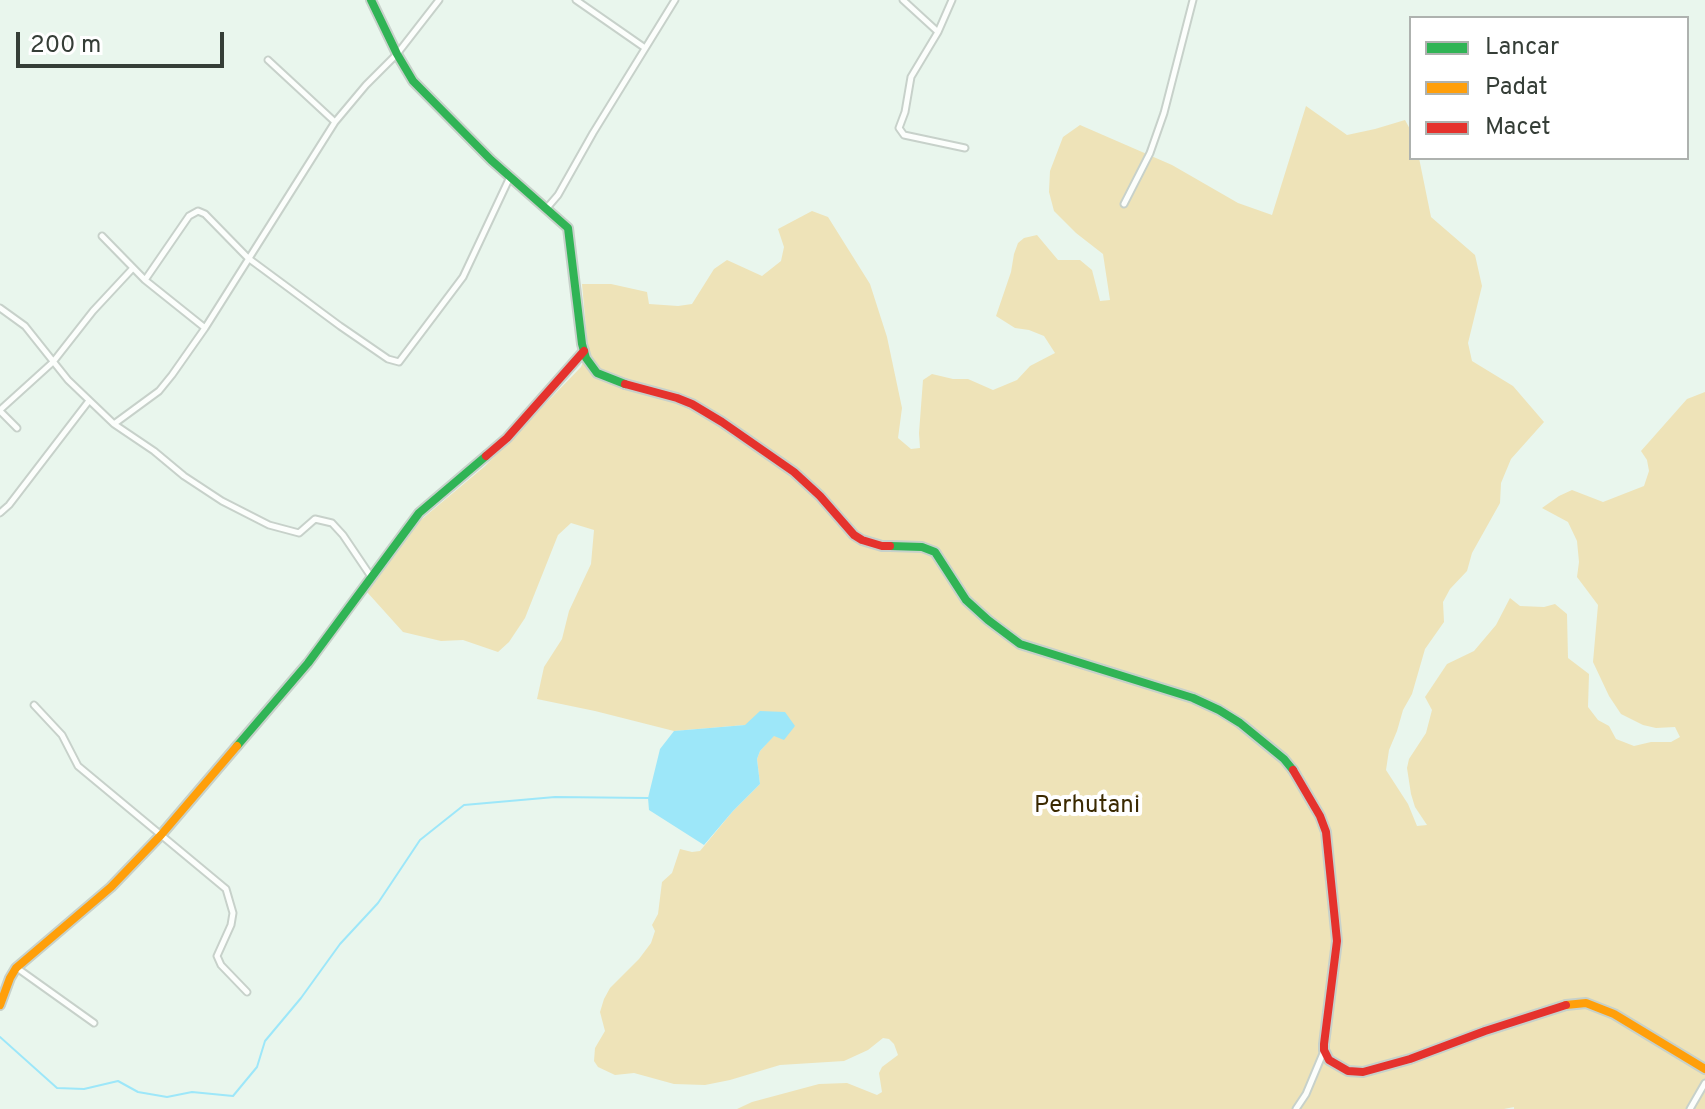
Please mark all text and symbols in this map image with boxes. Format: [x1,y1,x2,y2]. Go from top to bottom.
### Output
scale bar [20,16,228,66]
legend [1409,16,1689,160]
text: 200 m [30,31,101,61]
text: Lancar [1485,33,1559,63]
text: Padat [1485,73,1547,103]
text: Macet [1485,113,1551,143]
park label: Perhutani [1034,793,1140,821]

